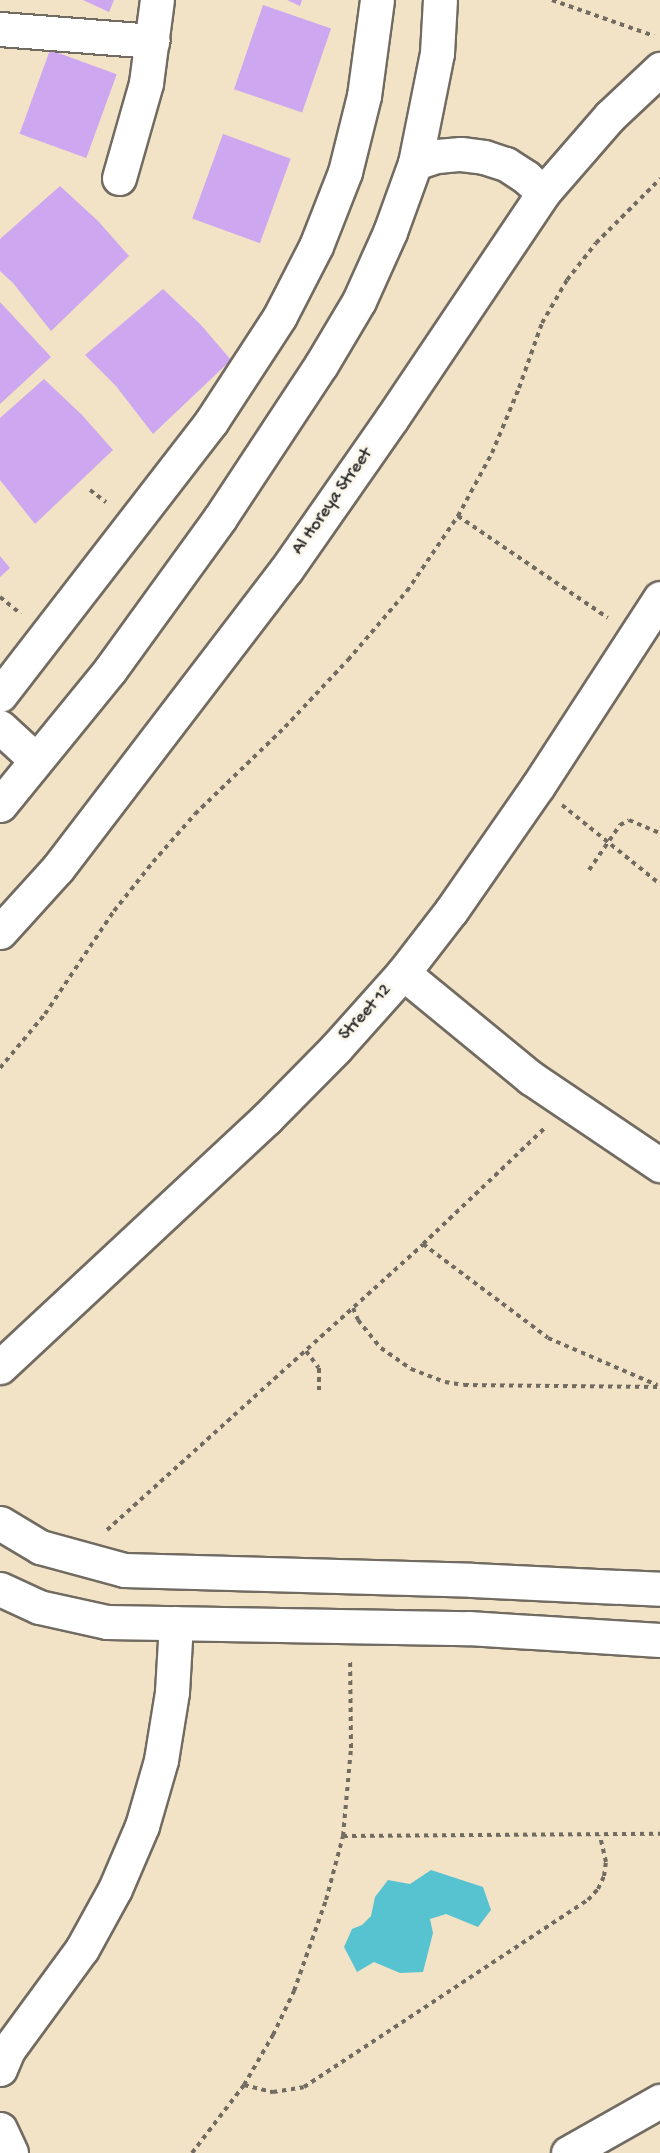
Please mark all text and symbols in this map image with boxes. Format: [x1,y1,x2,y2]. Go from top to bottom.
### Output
street label: Al Horeya Street [288,445,378,559]
street label: Street 12 [335,980,397,1046]

